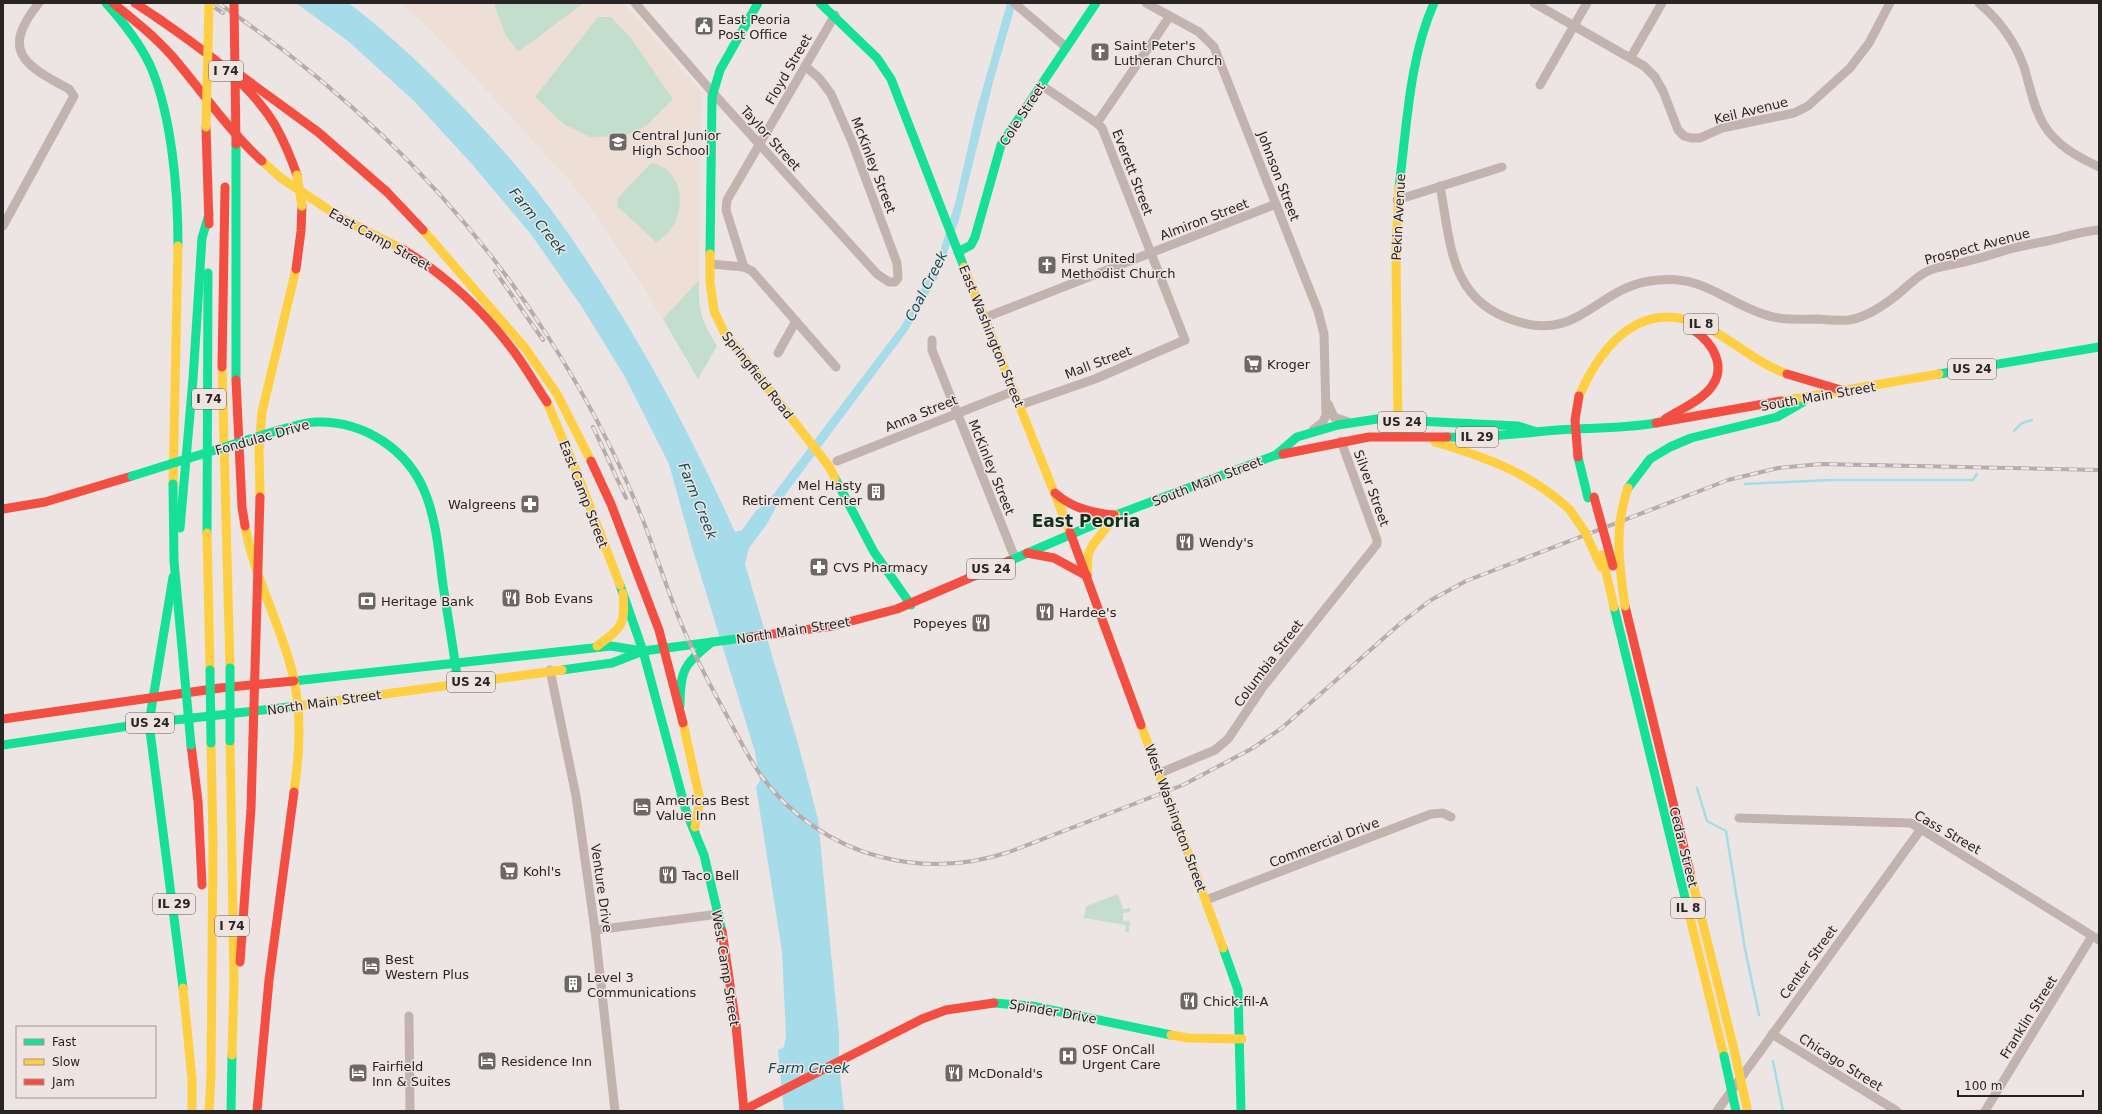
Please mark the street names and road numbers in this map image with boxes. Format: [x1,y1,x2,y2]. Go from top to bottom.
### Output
street label: Floyd Street [762,31,815,107]
road number: I 74 [209,61,243,81]
street label: Cole Street [996,80,1048,149]
street label: Keil Avenue [1713,94,1790,127]
street label: Taylor Street [737,102,804,174]
street label: McKinley Street [848,115,899,215]
street label: Everett Street [1109,127,1156,217]
street label: Johnson Street [1254,128,1303,223]
street label: Pekin Avenue [1389,173,1408,261]
street label: Almiron Street [1158,196,1251,243]
street label: East Camp Street [326,205,433,274]
street label: Prospect Avenue [1923,225,2031,268]
street label: East Washington Street [956,263,1027,410]
road number: IL 8 [1684,314,1718,334]
street label: Springfield Road [719,329,796,422]
street label: Mall Street [1063,343,1134,382]
road number: US 24 [1948,359,1996,379]
street label: South Main Street [1759,379,1877,414]
road number: I 74 [192,389,226,409]
street label: Anna Street [883,392,960,435]
road number: US 24 [1378,412,1426,432]
street label: Fondulac Drive [213,417,311,458]
street label: McKinley Street [966,417,1018,517]
road number: IL 29 [1456,427,1498,447]
street label: East Camp Street [556,438,611,550]
street label: Silver Street [1351,448,1392,528]
street label: South Main Street [1150,454,1264,509]
road number: US 24 [967,559,1015,579]
street label: North Main Street [735,614,851,647]
street label: Columbia Street [1231,617,1306,710]
road number: US 24 [447,672,495,692]
street label: North Main Street [266,687,382,718]
road number: US 24 [126,713,174,733]
street label: West Washington Street [1142,742,1209,894]
street label: Cedar Street [1666,805,1701,889]
street label: Cass Street [1912,807,1984,857]
street label: Commercial Drive [1267,815,1381,870]
street label: Venture Drive [588,843,615,933]
road number: IL 29 [153,894,195,914]
road number: IL 8 [1671,898,1705,918]
street label: West Camp Street [709,909,742,1027]
road number: I 74 [215,916,249,936]
street label: Center Street [1777,923,1840,1002]
street label: Franklin Street [1997,973,2060,1061]
street label: Spinder Drive [1008,996,1098,1027]
street label: Chicago Street [1796,1031,1885,1094]

